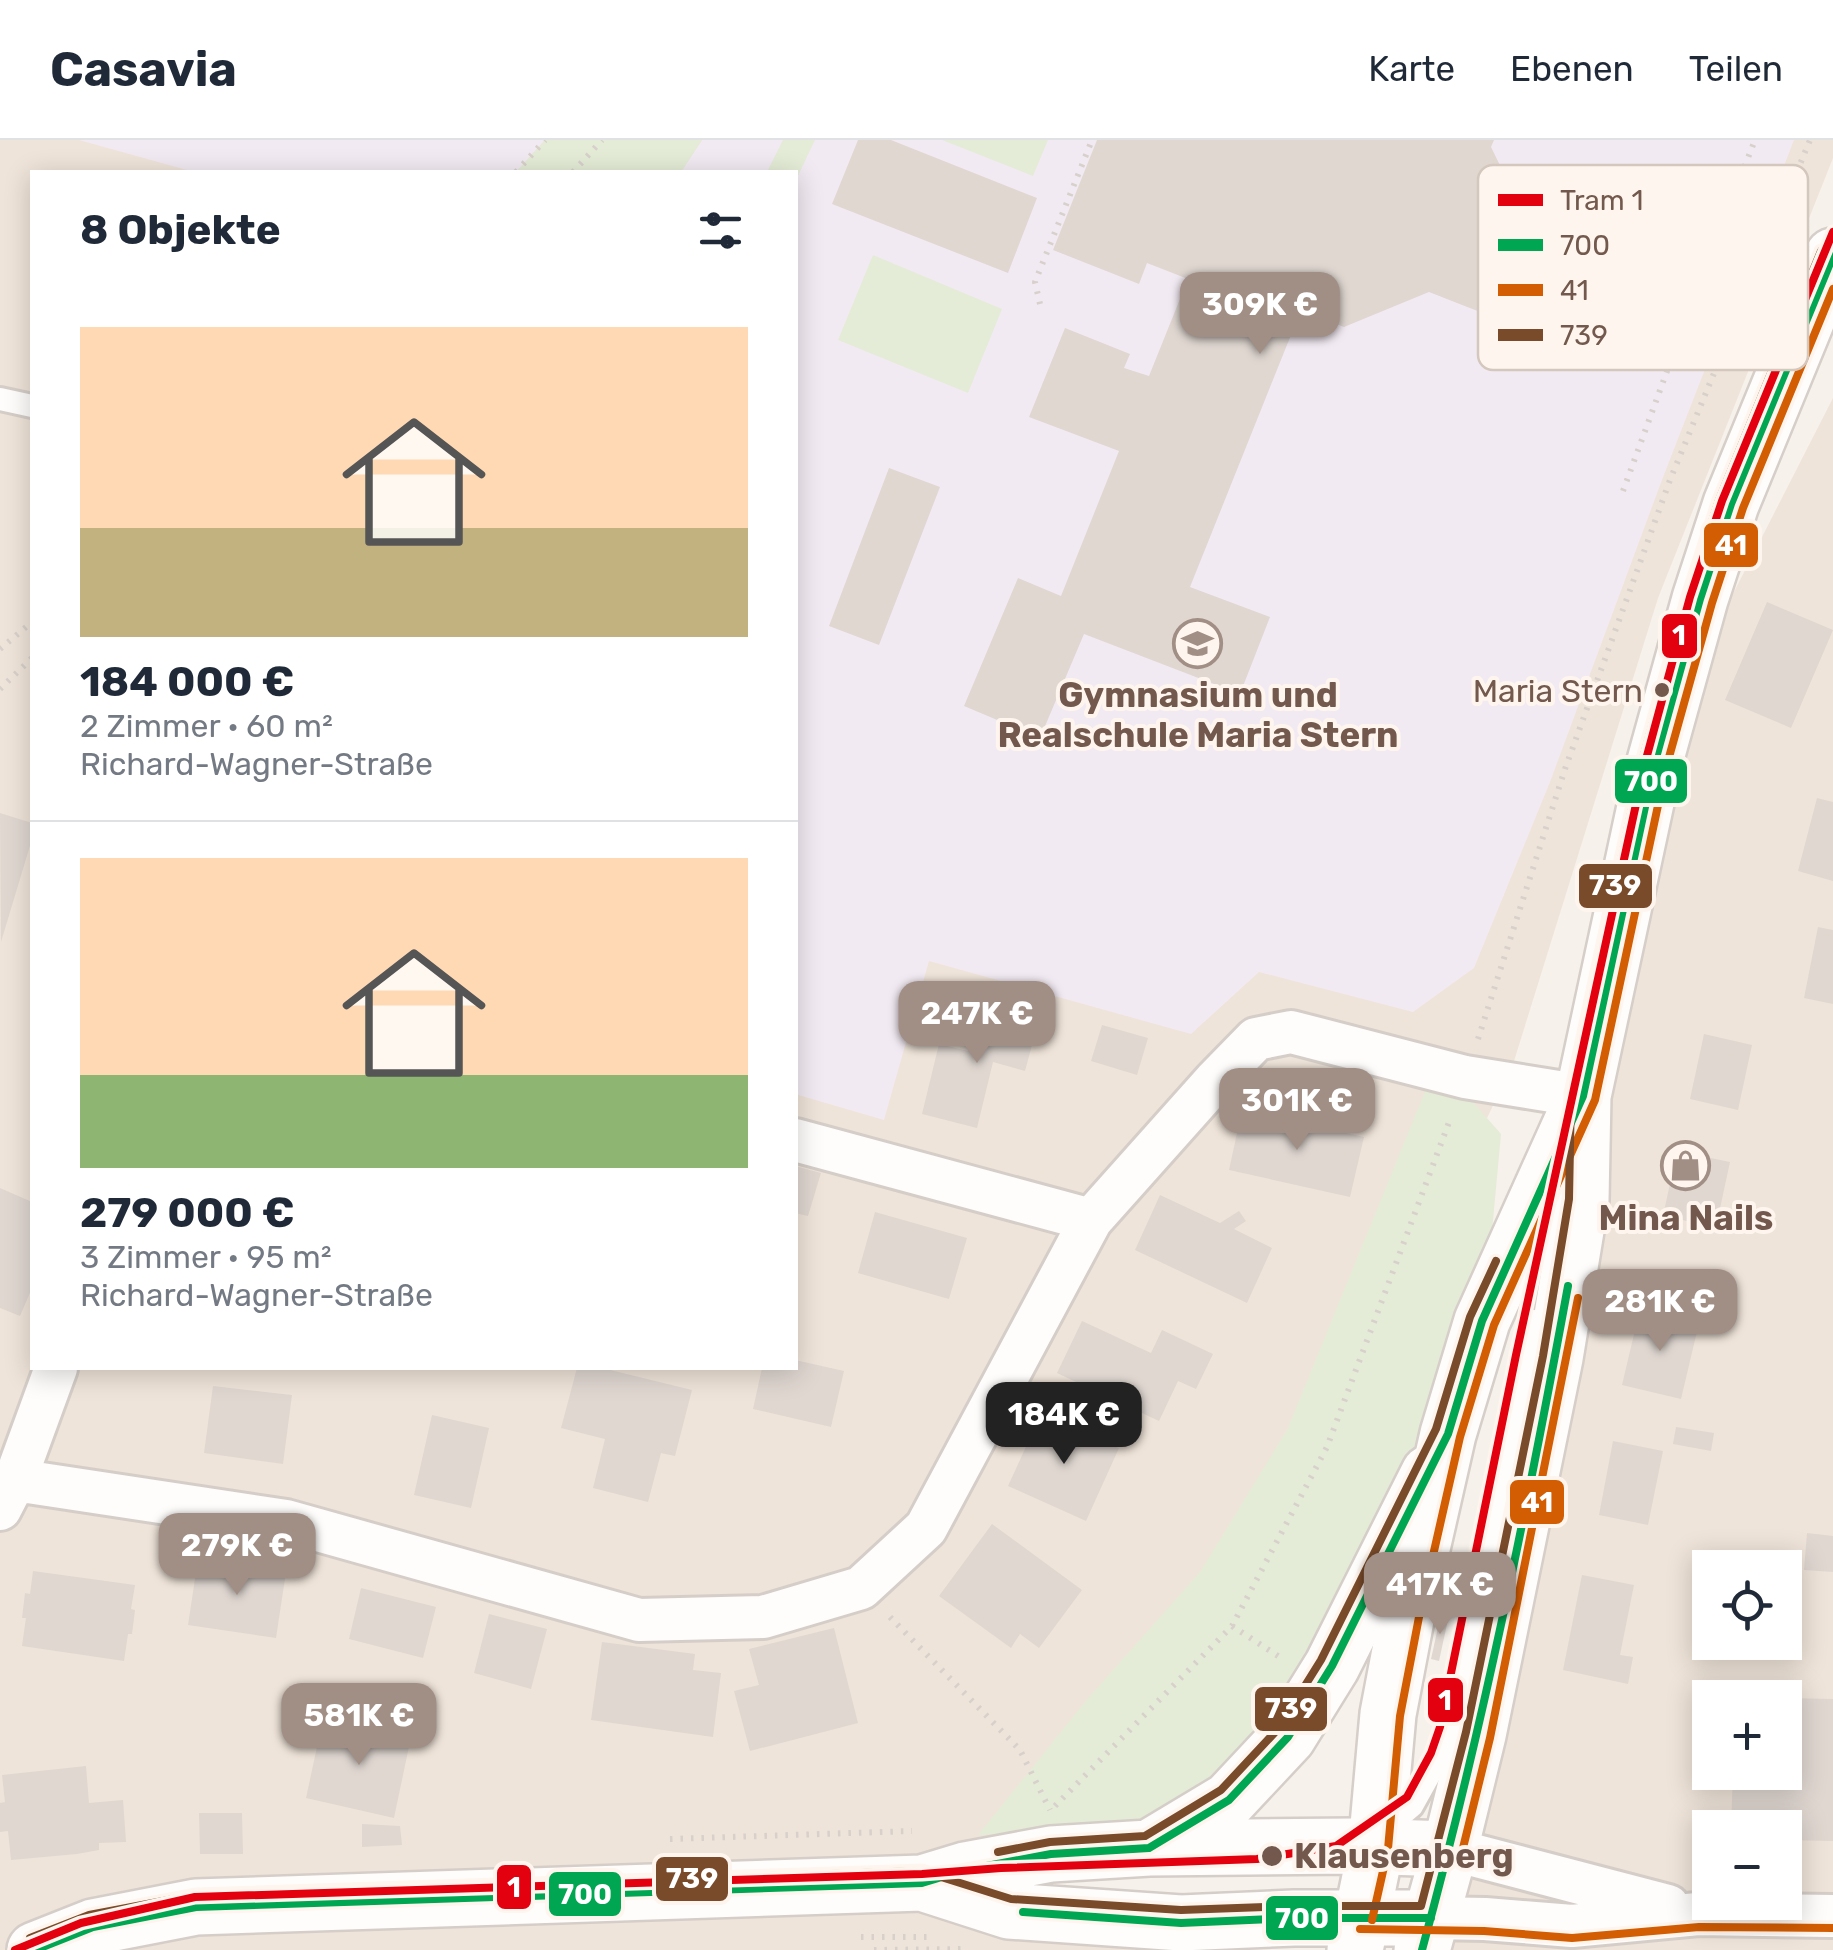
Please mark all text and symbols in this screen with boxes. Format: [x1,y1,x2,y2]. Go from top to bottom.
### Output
text: Casavia [50,41,237,98]
text: Karte [1368,48,1455,90]
text: Ebenen [1510,48,1634,90]
text: Teilen [1689,48,1783,90]
legend [1478,165,1808,370]
text: Tram 1 [1560,184,1644,217]
icon: filters [693,203,748,258]
text: 8 Objekte [80,205,281,255]
text: 700 [1560,229,1610,262]
pin: 309K € [1179,272,1341,357]
text: 41 [1560,274,1589,307]
text: 309K € [1202,285,1318,323]
text: 739 [1560,319,1608,352]
icon: home [324,392,504,572]
line badge: 41 [1702,521,1760,569]
text: 41 [1715,529,1747,562]
line badge: 1 [1660,612,1699,660]
school or university icon: Gymnasium und Realschule Maria Stern [1172,617,1224,669]
text: 1 [1672,619,1686,652]
text: 184 000 € [80,657,295,707]
place label: Maria Stern [1473,672,1643,710]
place label: Gymnasium und Realschule Maria Stern [997,674,1399,756]
marker: Maria Stern [1652,680,1672,700]
text: 2 Zimmer · 60 m² [80,707,333,745]
text: Richard-Wagner-Straße [80,745,433,783]
line badge: 700 [1613,757,1689,805]
text: 700 [1624,765,1678,798]
line badge: 739 [1577,862,1654,910]
text: 739 [1589,869,1641,902]
icon: home [324,923,504,1103]
pin: 247K € [896,981,1058,1066]
text: 247K € [920,994,1034,1032]
pin: 301K € [1216,1068,1378,1153]
text: 301K € [1241,1081,1353,1119]
shop icon: Mina Nails [1660,1140,1712,1192]
text: 279 000 € [80,1188,295,1238]
place label: Mina Nails [1599,1197,1773,1239]
text: 3 Zimmer · 95 m² [80,1238,332,1276]
pin: 281K € [1579,1269,1741,1354]
text: Richard-Wagner-Straße [80,1276,433,1314]
text: 281K € [1604,1282,1716,1320]
pin: 184K € [983,1382,1145,1467]
text: 184K € [1008,1395,1120,1433]
line badge: 41 [1508,1478,1566,1526]
text: 41 [1521,1486,1553,1519]
pin: 279K € [156,1513,318,1598]
text: 279K € [181,1526,293,1564]
map controls [1692,1550,1802,1920]
button: locate [1692,1550,1802,1660]
pin: 417K € [1359,1552,1521,1637]
text: 417K € [1386,1565,1494,1603]
line badge: 1 [1426,1676,1465,1724]
button: + [1692,1680,1802,1790]
pin: 581K € [278,1683,440,1768]
text: 1 [1438,1684,1452,1717]
line badge: 739 [1253,1685,1329,1733]
text: 739 [1265,1692,1317,1725]
text: 581K € [303,1696,415,1734]
button: − [1692,1810,1802,1920]
place label: Klausenberg [1294,1835,1514,1877]
marker: Klausenberg [1259,1843,1285,1869]
line badge: 739 [654,1855,730,1903]
text: 739 [666,1862,718,1895]
line badge: 1 [495,1863,533,1911]
line badge: 700 [547,1870,623,1918]
text: 1 [507,1871,521,1904]
text: 700 [558,1878,612,1911]
line badge: 700 [1264,1894,1340,1942]
text: 700 [1275,1902,1329,1935]

